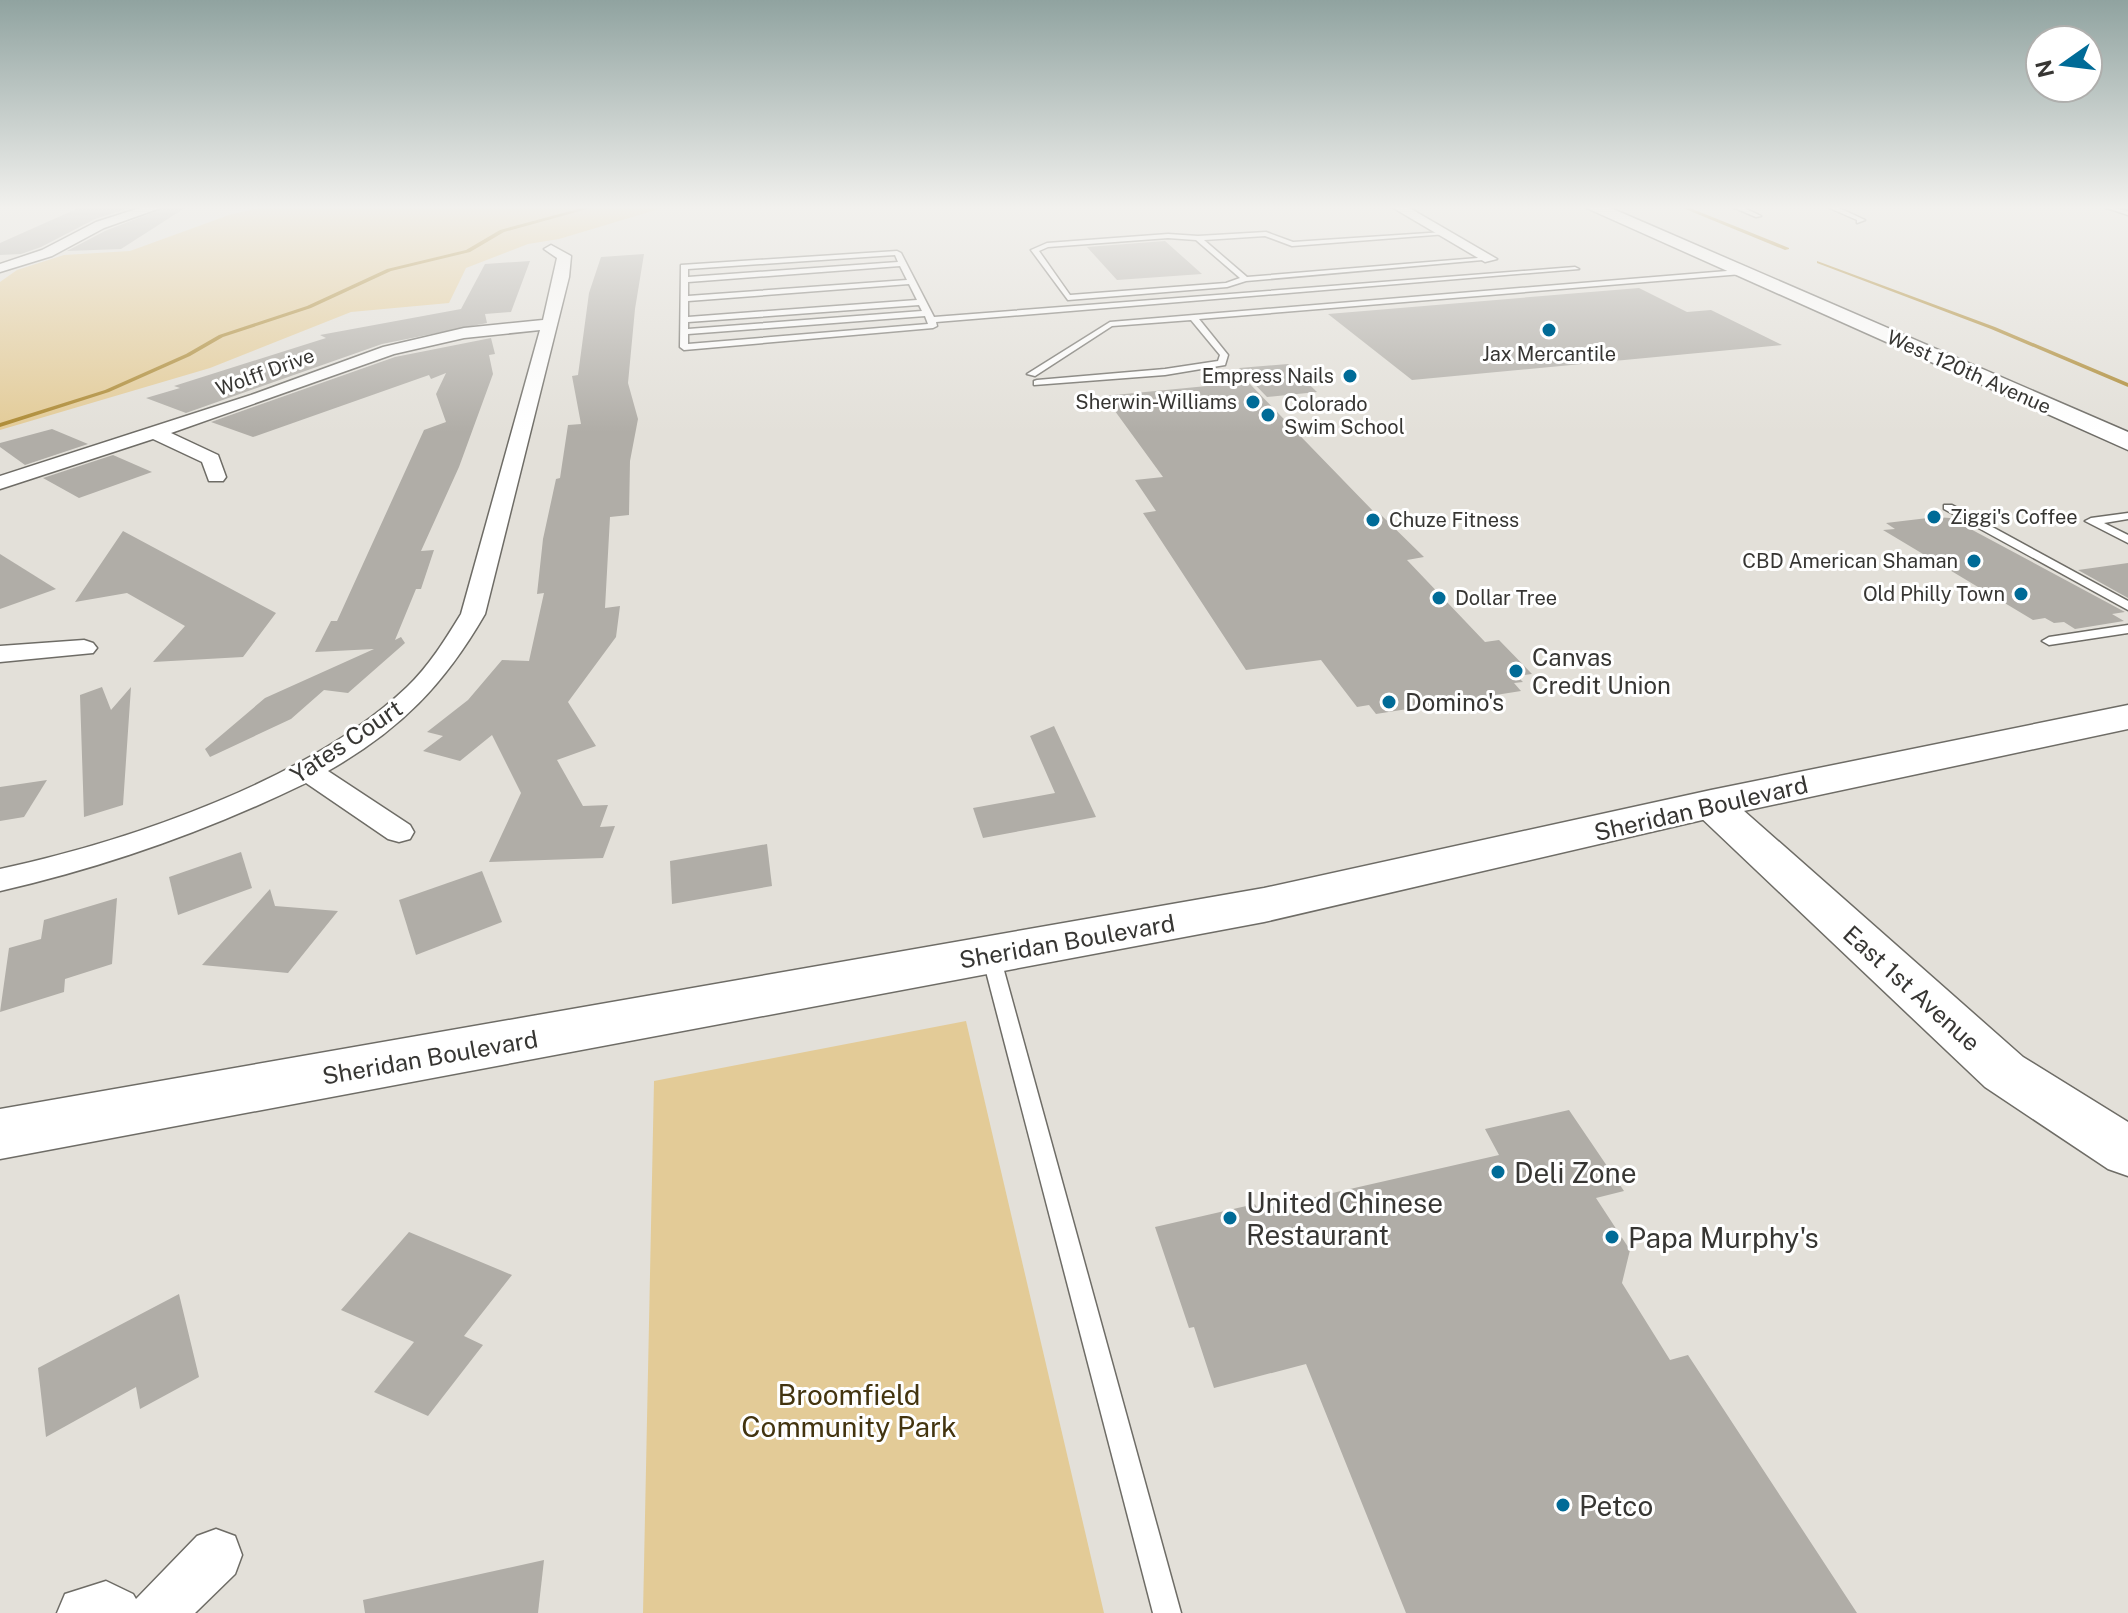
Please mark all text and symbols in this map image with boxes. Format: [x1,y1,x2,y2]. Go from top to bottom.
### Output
north arrow [2024,24,2104,104]
text: N [2030,57,2059,80]
marker: Jax Mercantile [1540,321,1558,339]
street label: West 120th Avenue [1883,325,2055,419]
place label: Jax Mercantile [1482,342,1616,366]
street label: Wolff Drive [212,343,318,401]
place label: Empress Nails [1202,364,1334,388]
marker: Empress Nails [1341,367,1359,385]
place label: Sherwin-Williams [1075,390,1237,414]
place label: Colorado Swim School [1284,392,1405,439]
marker: Sherwin-Williams [1244,393,1262,411]
marker: Colorado Swim School [1259,406,1277,424]
place label: Ziggi's Coffee [1950,505,2078,529]
place label: Chuze Fitness [1389,508,1519,532]
marker: Ziggi's Coffee [1925,508,1943,526]
marker: Chuze Fitness [1364,511,1382,529]
place label: CBD American Shaman [1742,549,1958,573]
marker: CBD American Shaman [1965,552,1983,570]
place label: Old Philly Town [1863,582,2005,606]
marker: Old Philly Town [2012,585,2030,603]
place label: Dollar Tree [1455,586,1557,610]
marker: Dollar Tree [1430,589,1448,607]
place label: Canvas Credit Union [1532,643,1671,699]
marker: Canvas Credit Union [1507,662,1525,680]
place label: Domino's [1405,688,1504,716]
street label: Yates Court [285,693,407,789]
marker: Domino's [1380,693,1398,711]
street label: Sheridan Boulevard [1591,770,1811,846]
street label: Sheridan Boulevard [957,908,1177,974]
street label: East 1st Avenue [1838,919,1986,1057]
street label: Sheridan Boulevard [320,1024,540,1090]
place label: Deli Zone [1514,1156,1637,1189]
marker: Deli Zone [1489,1163,1507,1181]
place label: United Chinese Restaurant [1246,1186,1443,1251]
marker: United Chinese Restaurant [1221,1209,1239,1227]
place label: Papa Murphy's [1628,1221,1819,1254]
marker: Papa Murphy's [1603,1228,1621,1246]
park label: Broomfield Community Park [741,1378,957,1443]
place label: Petco [1579,1489,1653,1522]
marker: Petco [1554,1496,1572,1514]

